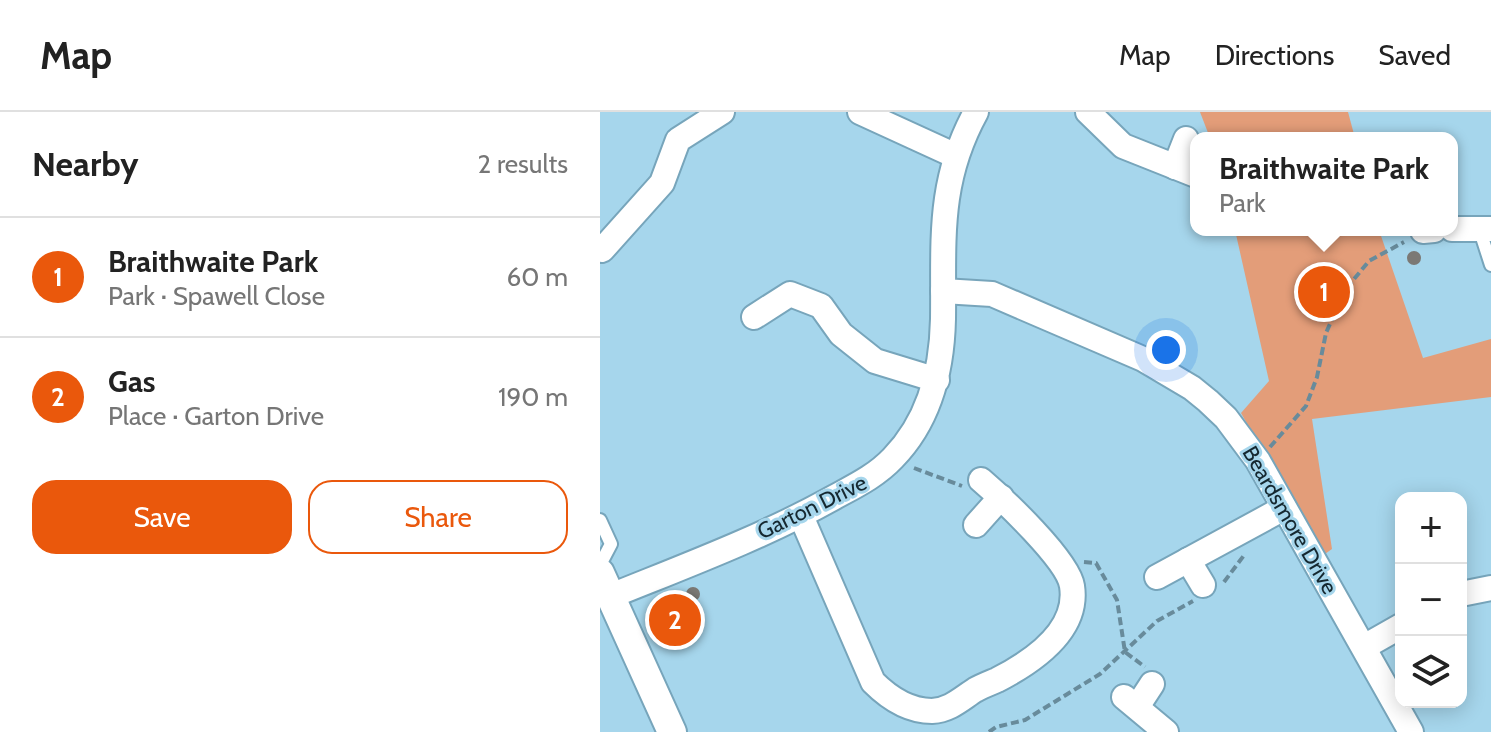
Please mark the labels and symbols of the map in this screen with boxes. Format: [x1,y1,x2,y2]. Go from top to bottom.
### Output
pin: 1 [1298,262,1350,322]
your location [1146,330,1186,370]
street label: Beardsmore Drive [1237,441,1343,599]
street label: Garton Drive [753,469,871,545]
pin: 2 [649,590,701,650]

